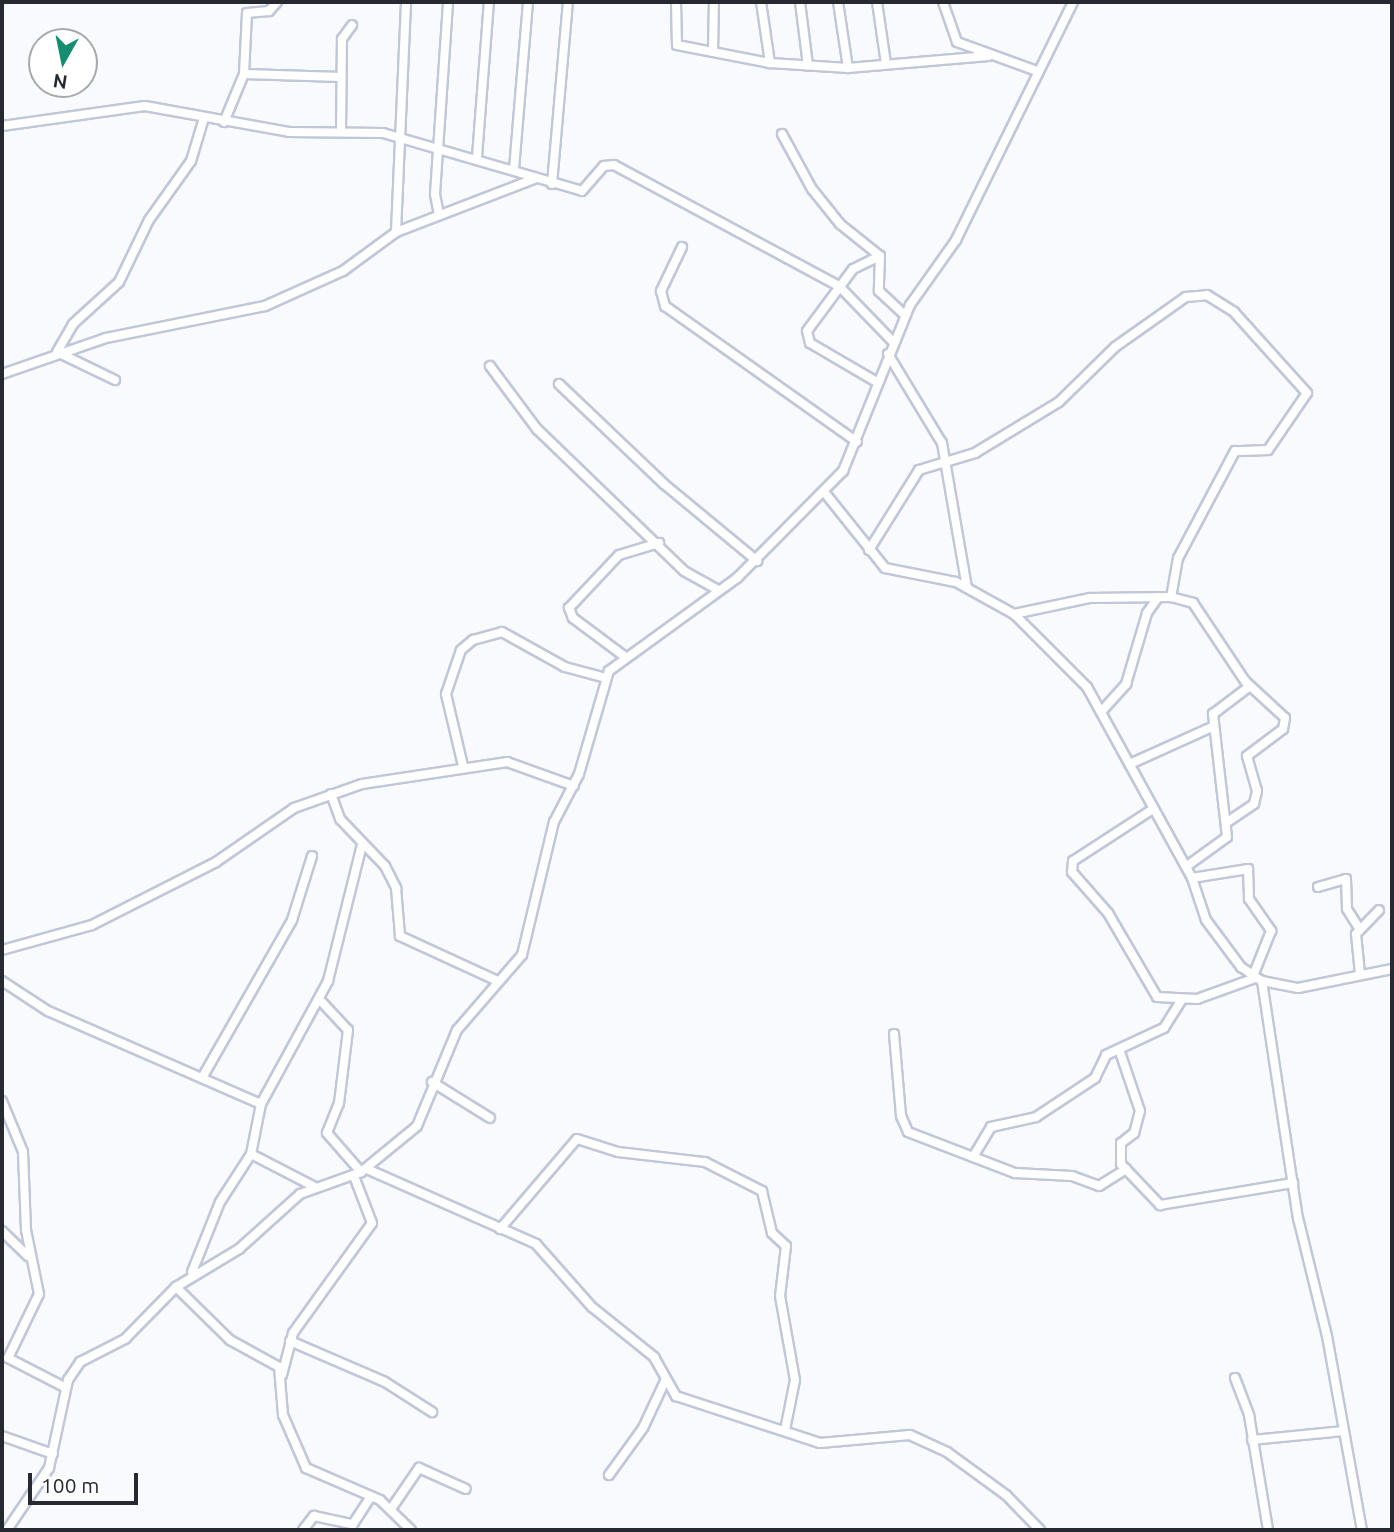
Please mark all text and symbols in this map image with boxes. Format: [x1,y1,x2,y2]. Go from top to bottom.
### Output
north arrow [28,28,98,98]
text: N [51,70,69,94]
scale bar [32,1458,142,1502]
text: 100 m [41,1473,99,1497]

